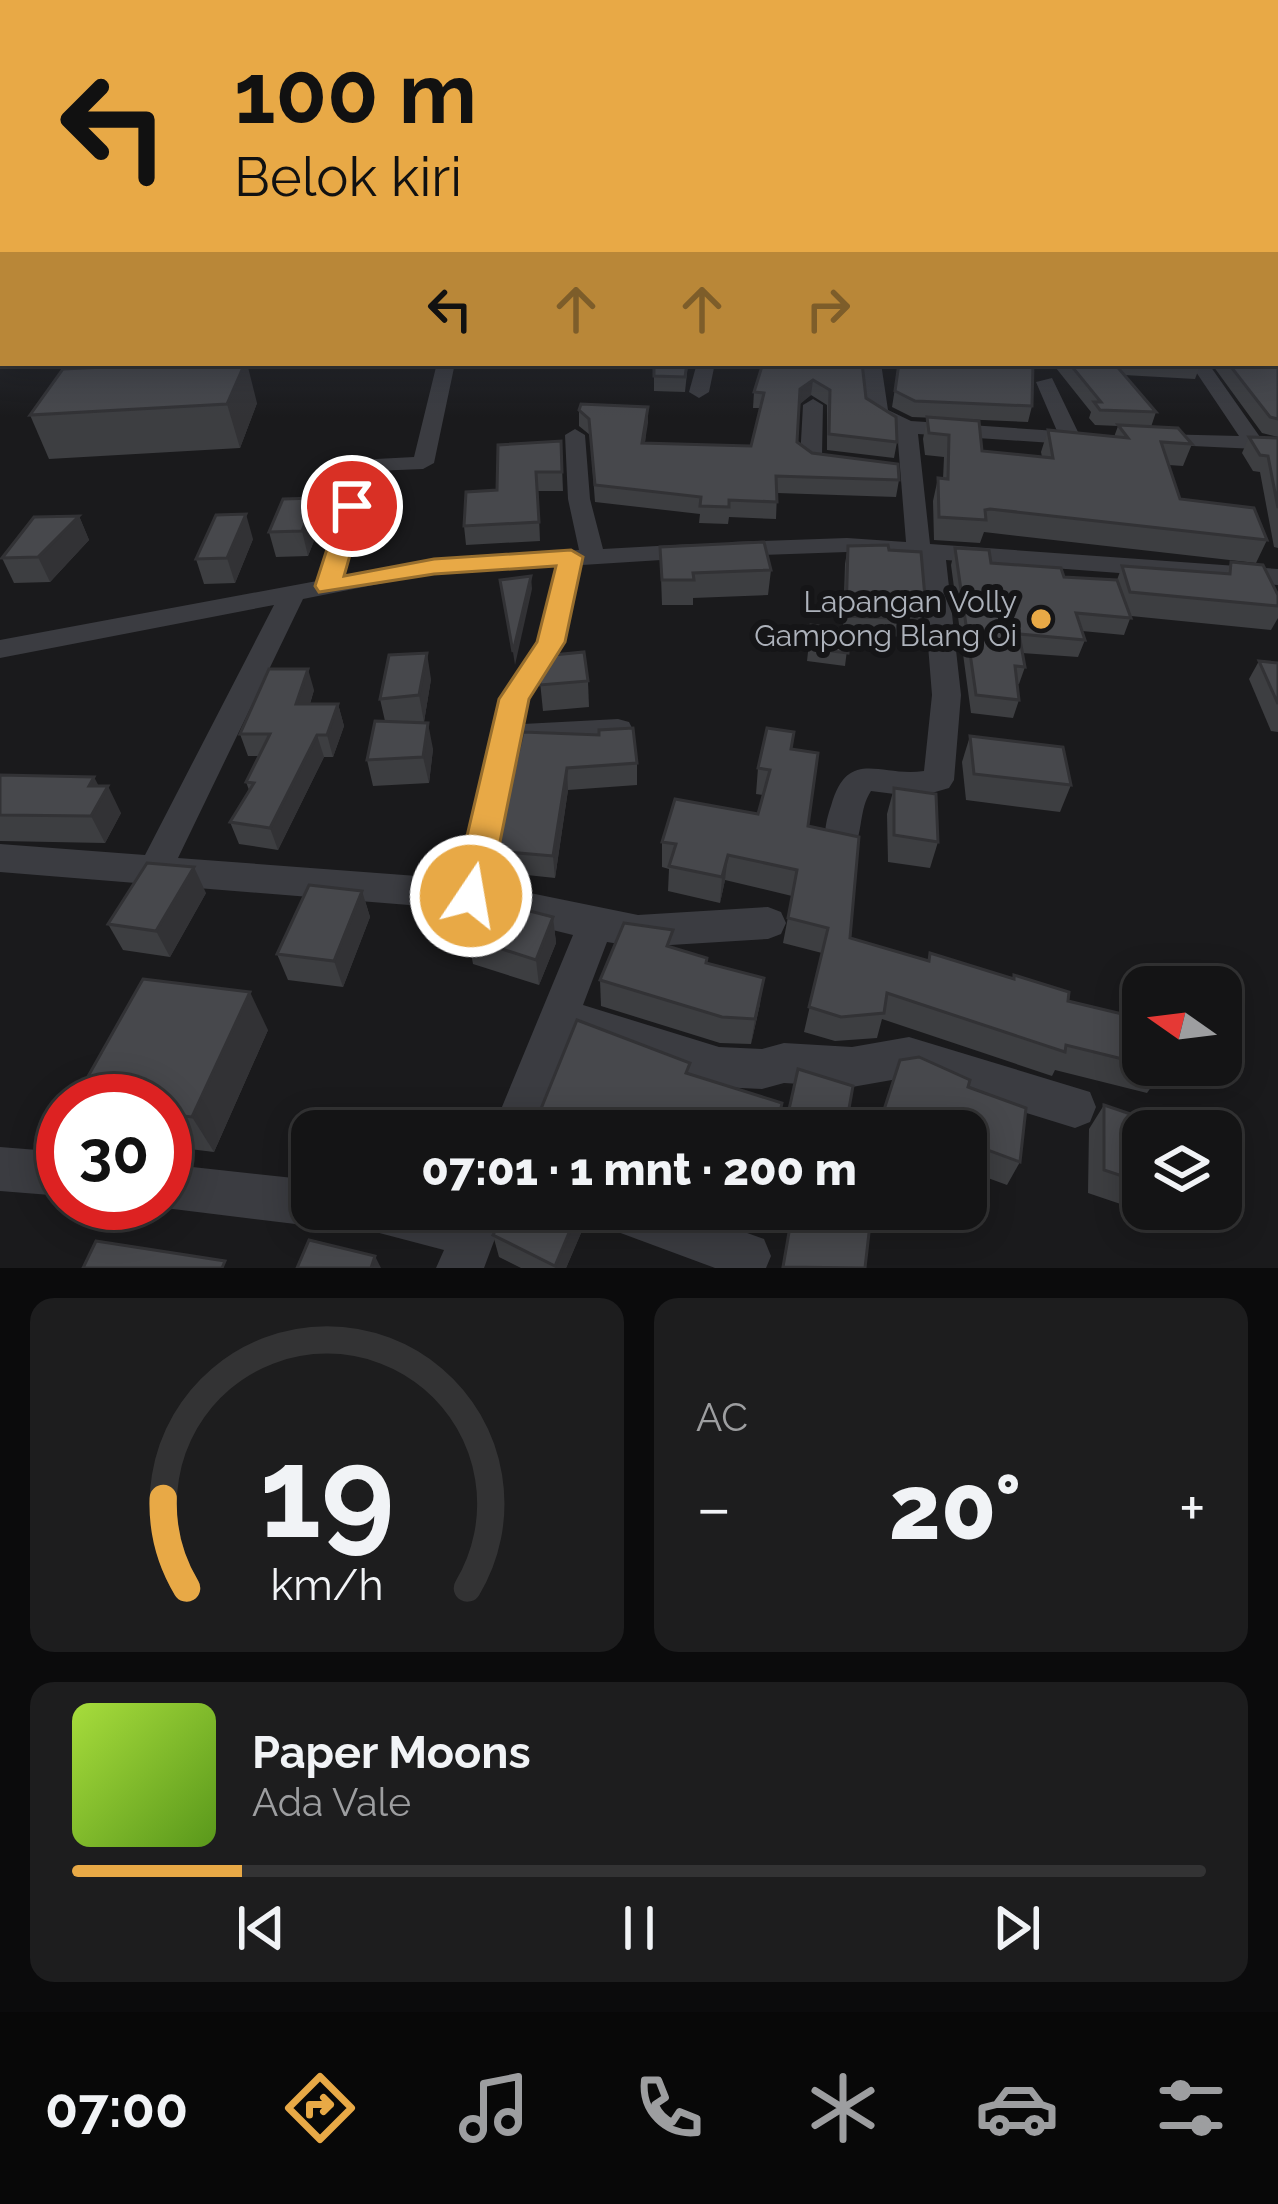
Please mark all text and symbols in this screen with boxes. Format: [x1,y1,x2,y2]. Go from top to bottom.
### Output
text: 100 m [234,44,477,143]
icon: left [36,48,192,204]
text: Belok kiri [234,145,462,209]
icon: left [417,276,483,342]
icon: ahead [543,276,609,342]
icon: ahead [669,276,735,342]
icon: right [795,276,861,342]
pin [301,455,403,557]
icon: arrive [319,473,385,539]
place label: Lapangan Volly Gampong Blang Oi [754,584,1017,653]
marker: Lapangan Volly Gampong Blang Oi [1028,606,1054,632]
position arrow [408,833,534,959]
north arrow [1122,966,1242,1086]
map controls [1122,966,1242,1230]
speed limit sign: 30 [36,1074,192,1230]
button: layers [1122,1110,1242,1230]
text: 07:01 · 1 mnt · 200 m [421,1143,857,1196]
text: AC [696,1394,748,1440]
text: 19 [259,1420,395,1566]
text: 20° [889,1454,1021,1560]
text: − [696,1469,732,1546]
text: + [1179,1469,1206,1546]
text: km/h [270,1560,384,1610]
text: Paper Moons [252,1726,531,1779]
text: Ada Vale [252,1779,411,1825]
icon: previous [228,1895,294,1961]
icon: pause [606,1895,672,1961]
icon: next [984,1895,1050,1961]
icon: directions [278,2066,362,2150]
icon: music [452,2066,536,2150]
icon: phone [627,2066,711,2150]
icon: climate [801,2066,885,2150]
icon: car [975,2066,1059,2150]
icon: filters [1149,2066,1233,2150]
text: 07:00 [45,2076,188,2140]

